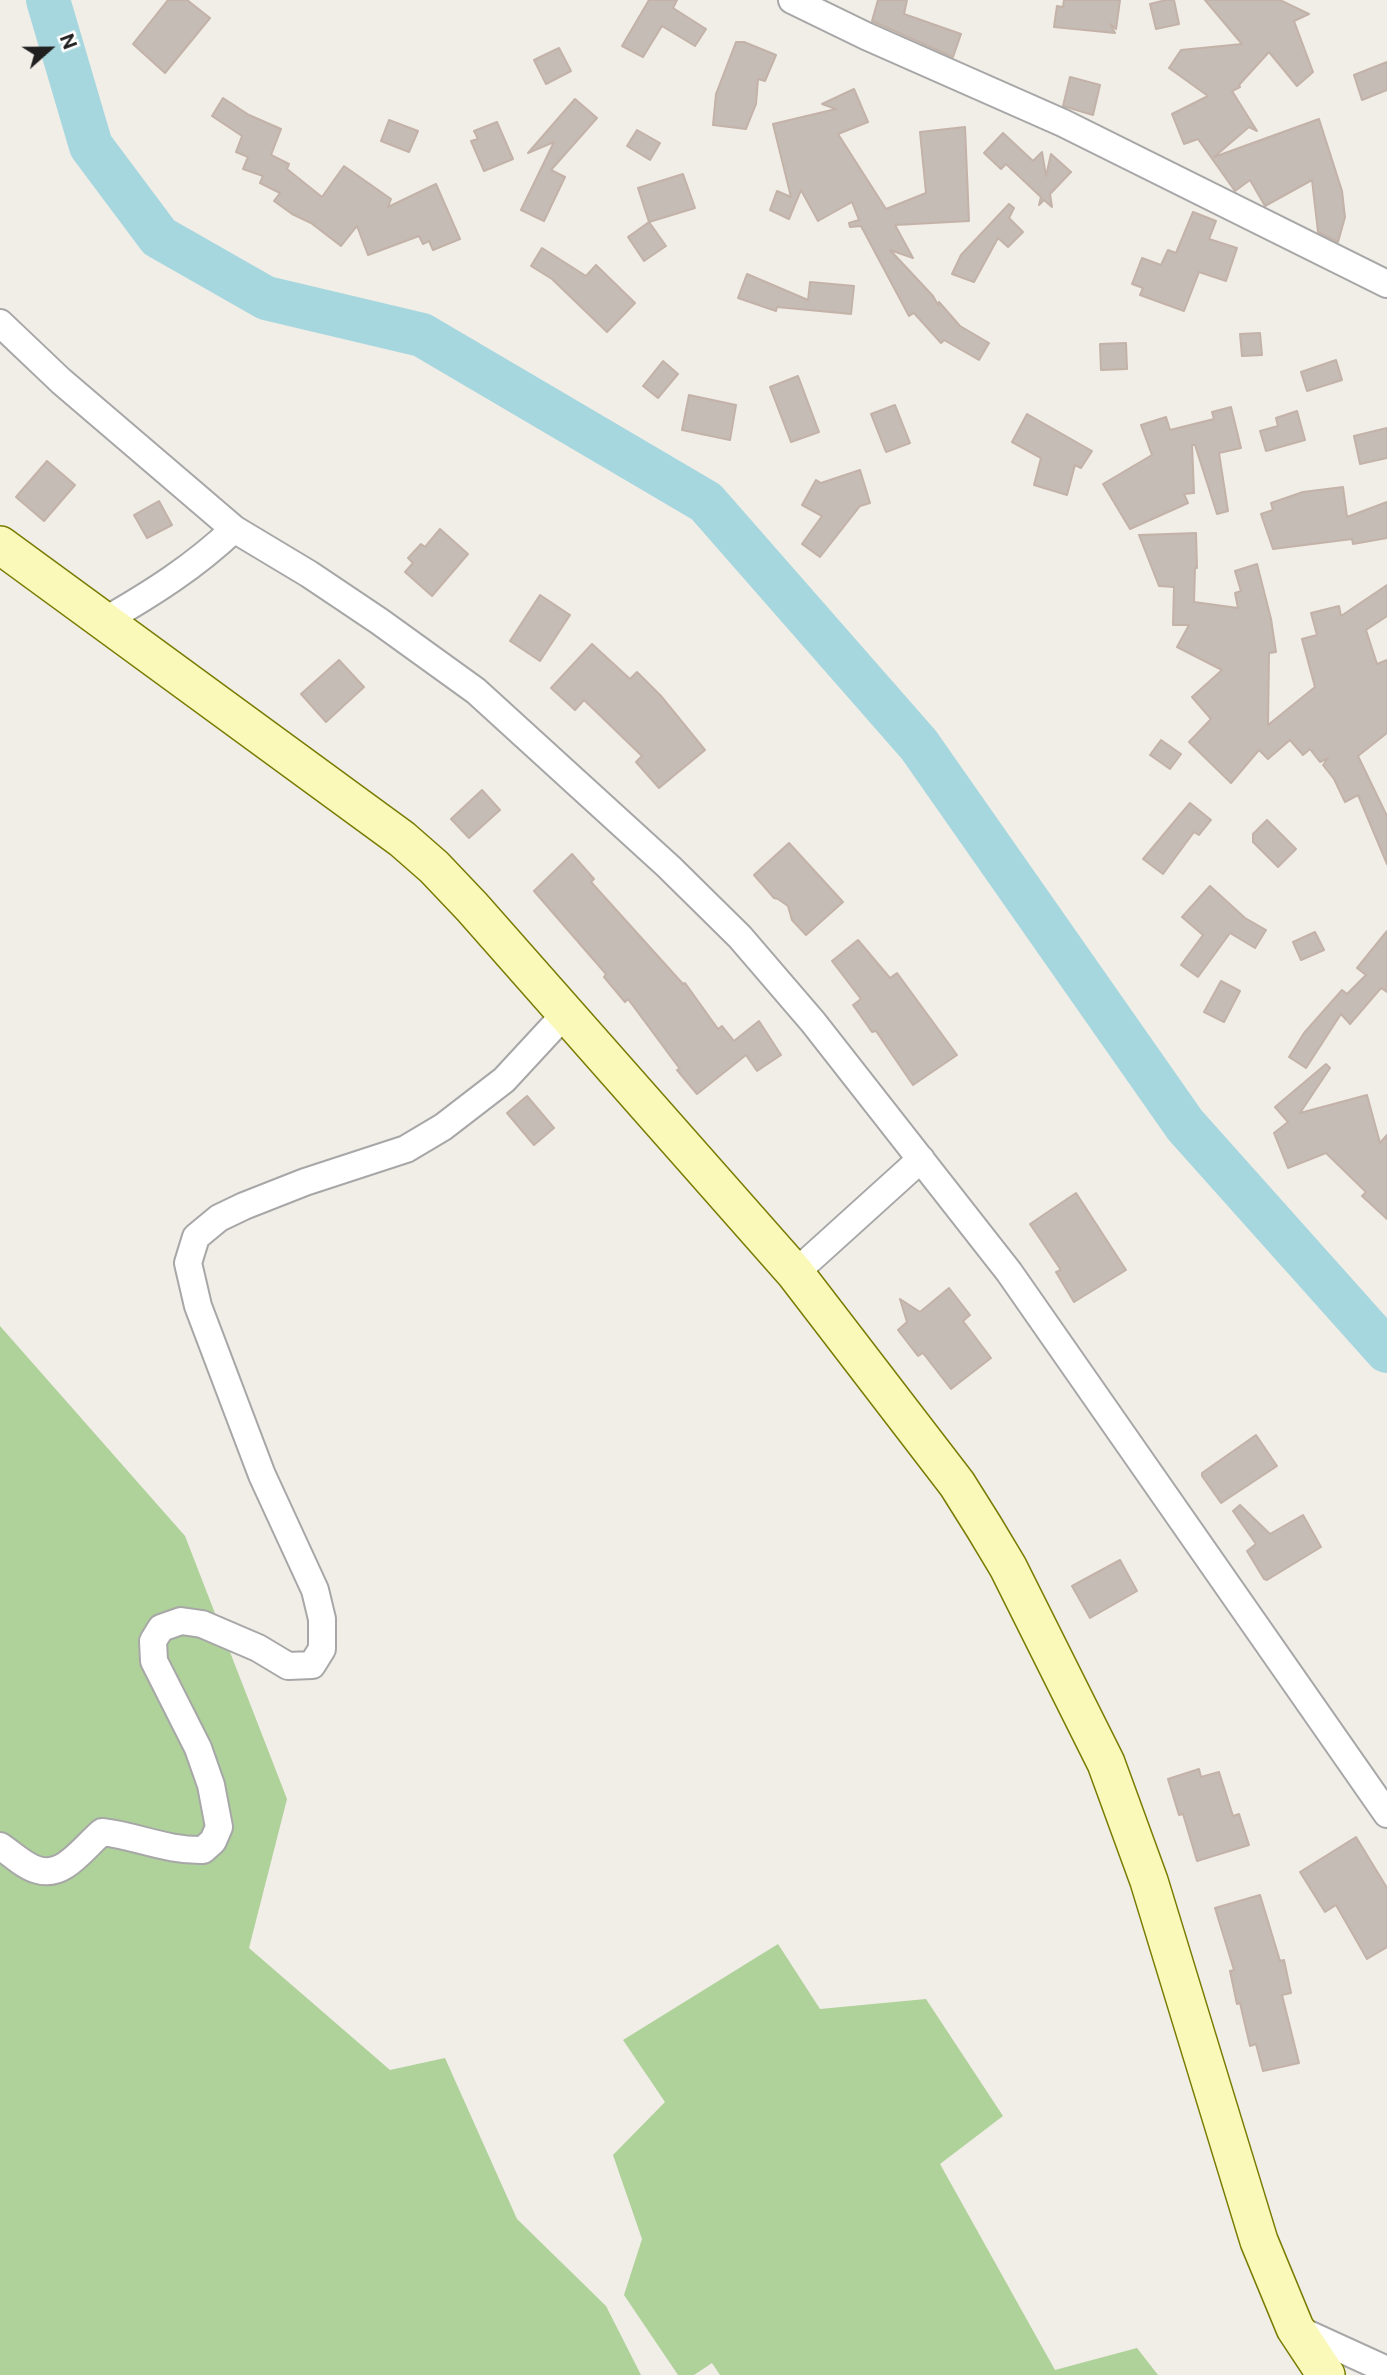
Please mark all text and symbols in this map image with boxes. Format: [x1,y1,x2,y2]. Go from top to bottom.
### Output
north arrow [14,14,84,84]
text: N [56,31,82,52]

